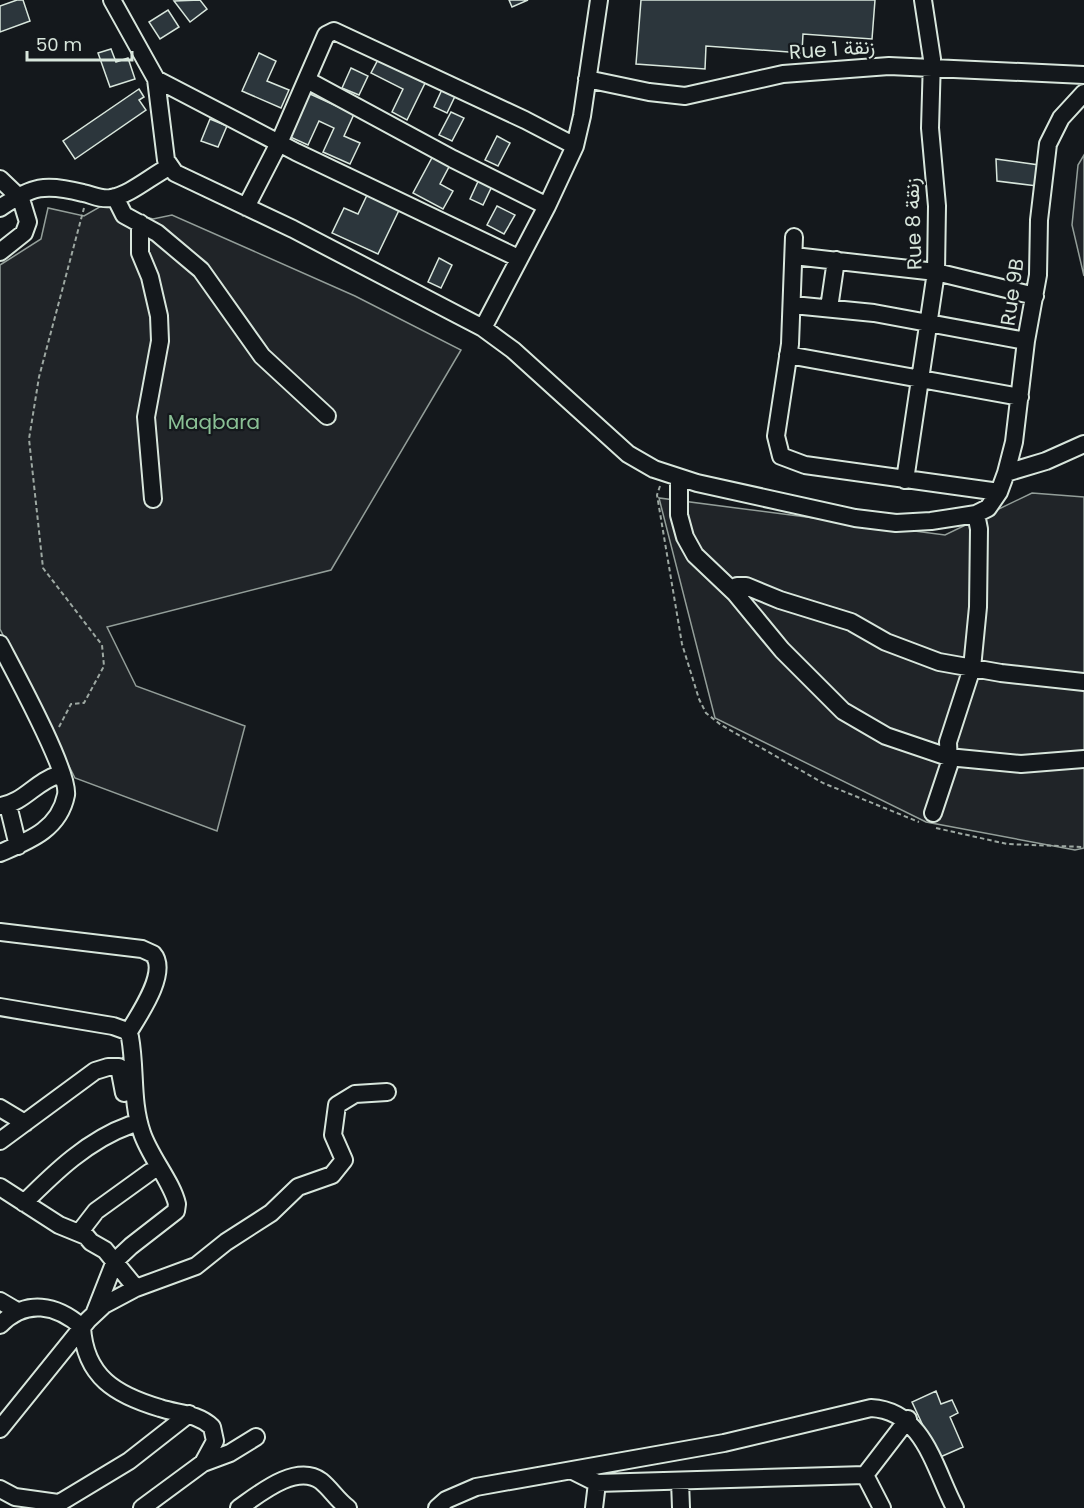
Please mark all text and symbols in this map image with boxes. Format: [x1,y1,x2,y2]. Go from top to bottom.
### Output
scale bar [27,24,132,62]
text: 50 m [36,32,82,57]
street label: Rue 1 زنقة [788,32,876,66]
street label: Rue 8 زنقة [897,177,929,271]
street label: Rue 9B [993,257,1031,327]
park label: Maqbara [168,408,260,436]

